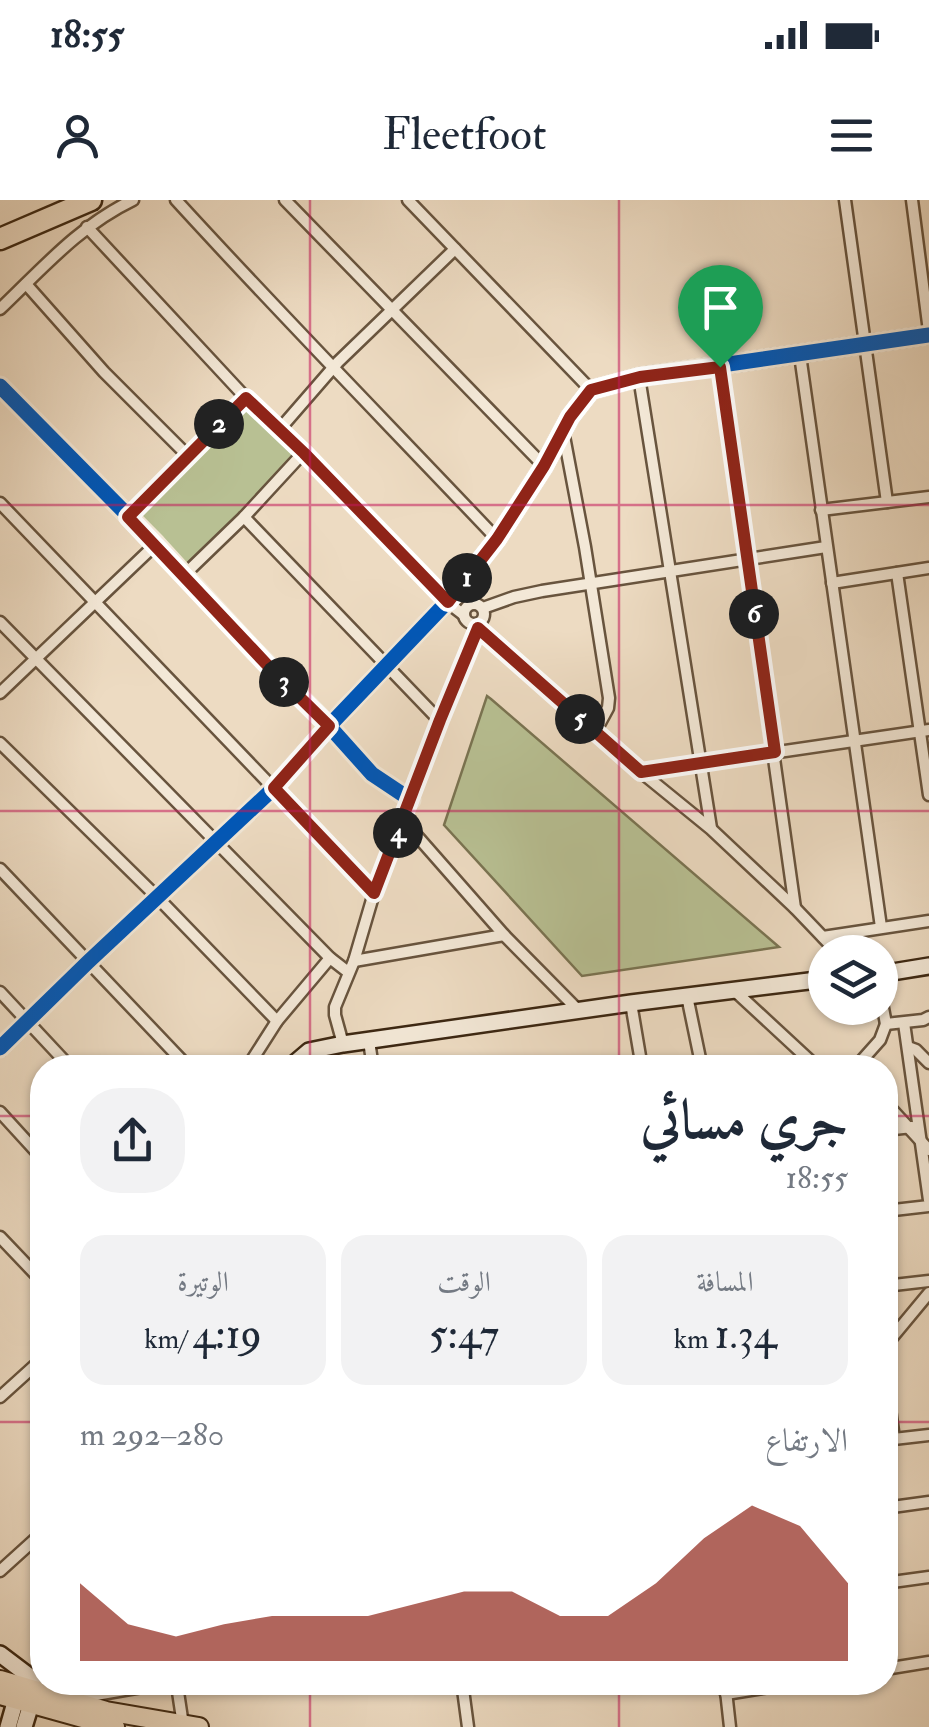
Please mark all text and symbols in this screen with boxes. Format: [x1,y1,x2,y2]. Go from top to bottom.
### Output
text: 18:55 [50,11,124,59]
text: Fleetfoot [382,107,547,163]
icon: person [50,108,105,163]
icon: menu [824,108,879,163]
pin [678,265,763,368]
icon: arrive [693,280,748,335]
pin: 2 [194,399,244,449]
text: 2 [212,406,226,441]
pin: 1 [442,553,492,603]
text: 1 [462,560,472,595]
pin: 6 [729,589,779,639]
text: 6 [747,596,761,631]
pin: 3 [259,657,309,707]
text: 3 [279,664,289,699]
pin: 5 [555,694,605,744]
text: 5 [574,701,586,736]
pin: 4 [373,808,423,858]
text: 4 [390,815,406,850]
map controls [808,935,898,1025]
button: layers [808,935,898,1025]
text: جري مسائي [641,1086,848,1155]
button: share [80,1088,185,1193]
text: 18:55 [786,1158,848,1198]
text: الوتيرة [177,1265,229,1300]
text: الوقت [437,1265,491,1300]
text: المسافة [696,1265,754,1300]
text: 4:19 [192,1309,262,1361]
text: 5:47 [429,1309,499,1361]
text: 1.34 [715,1309,776,1361]
text: /km [144,1322,192,1357]
text: km [674,1322,715,1357]
text: 280–292 m [80,1415,224,1455]
text: الارتفاع [765,1421,848,1461]

